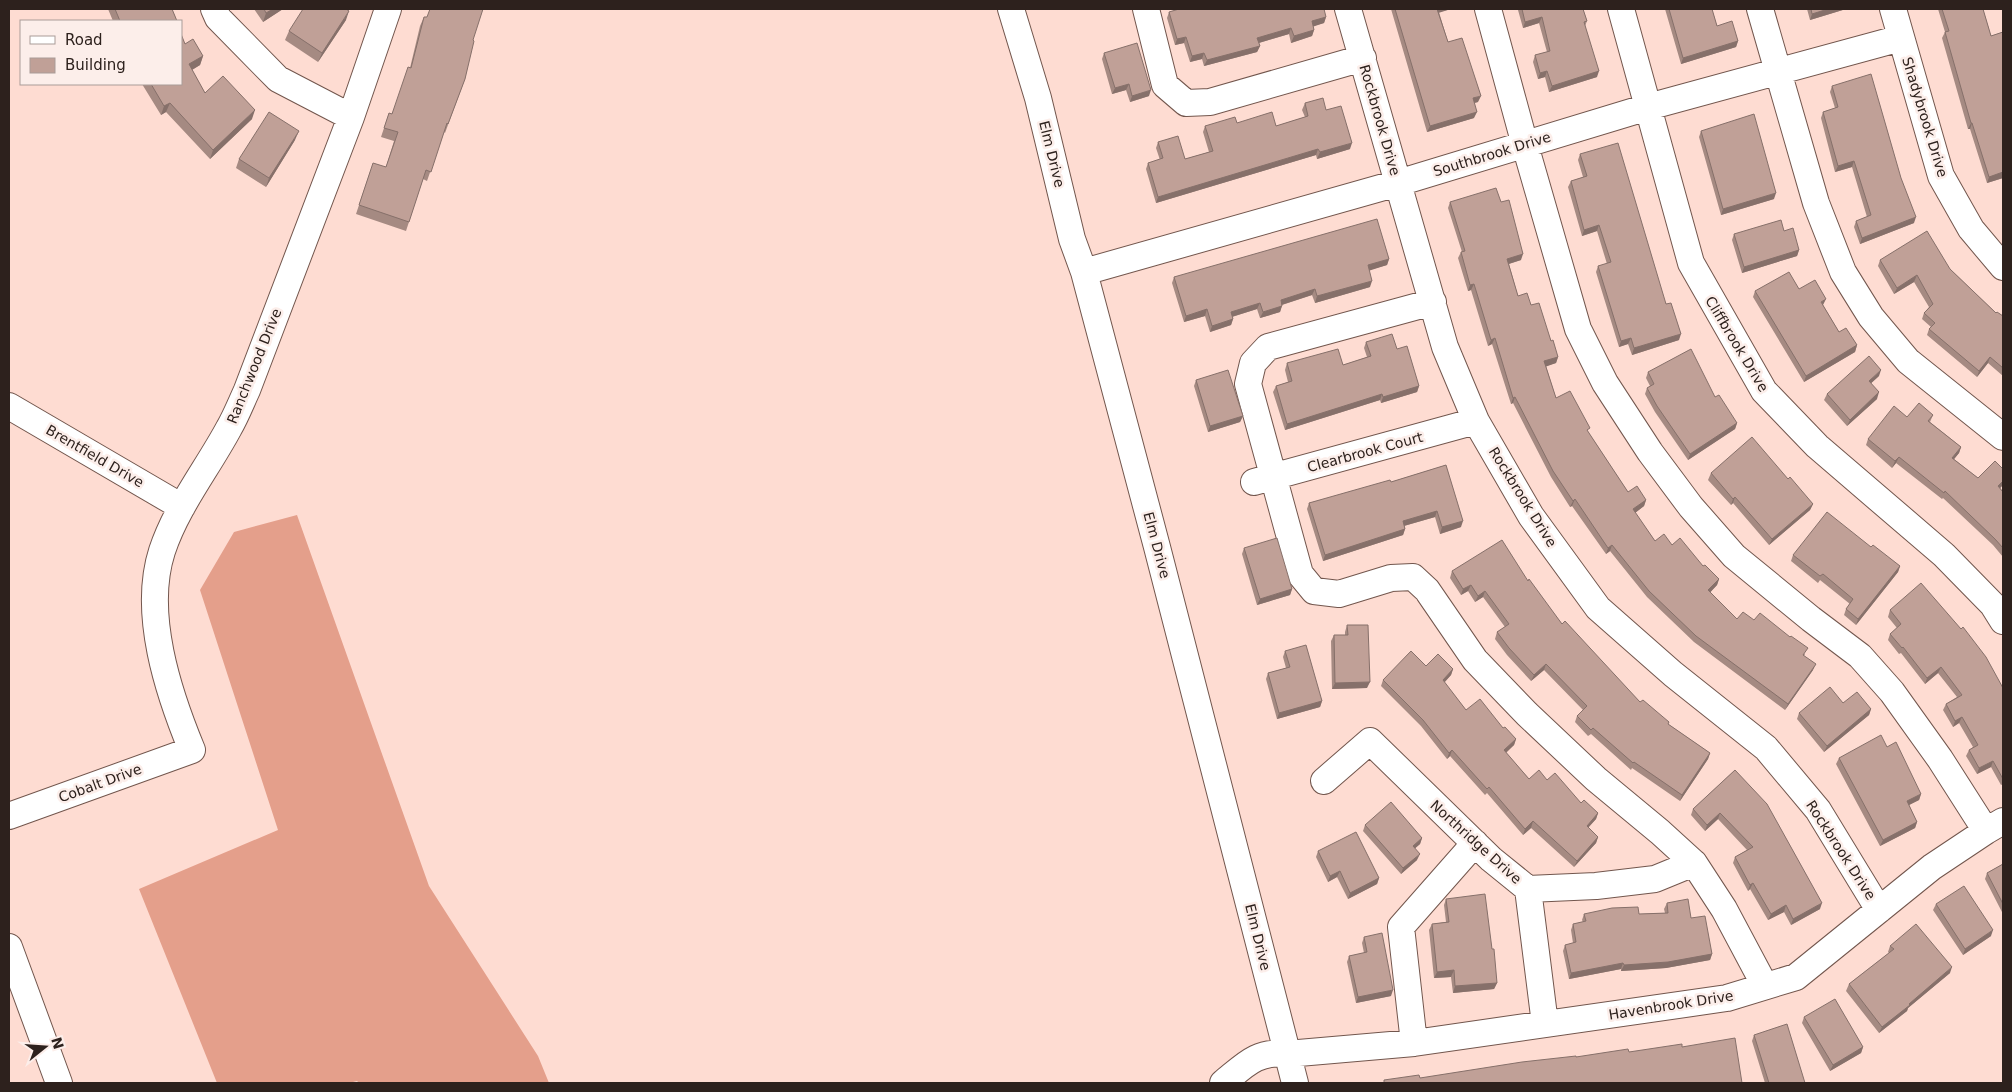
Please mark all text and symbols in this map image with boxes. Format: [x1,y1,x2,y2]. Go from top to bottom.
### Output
legend [20,20,182,85]
text: Road [65,31,103,49]
street label: Shadybrook Drive [1899,55,1951,179]
text: Building [65,56,126,74]
street label: Rockbrook Drive [1356,63,1404,177]
street label: Elm Drive [1036,119,1068,189]
street label: Southbrook Drive [1431,129,1553,179]
street label: Cliffbrook Drive [1702,293,1772,395]
street label: Ranchwood Drive [224,306,284,426]
street label: Brentfield Drive [43,422,147,490]
street label: Clearbrook Court [1305,429,1425,475]
street label: Rockbrook Drive [1486,444,1560,550]
street label: Elm Drive [1140,510,1174,580]
street label: Cobalt Drive [56,761,144,805]
street label: Northridge Drive [1427,797,1525,887]
street label: Rockbrook Drive [1803,797,1879,903]
street label: Elm Drive [1242,902,1274,972]
street label: Havenbrook Drive [1607,987,1735,1023]
north arrow [20,1022,70,1072]
text: N [48,1035,67,1051]

